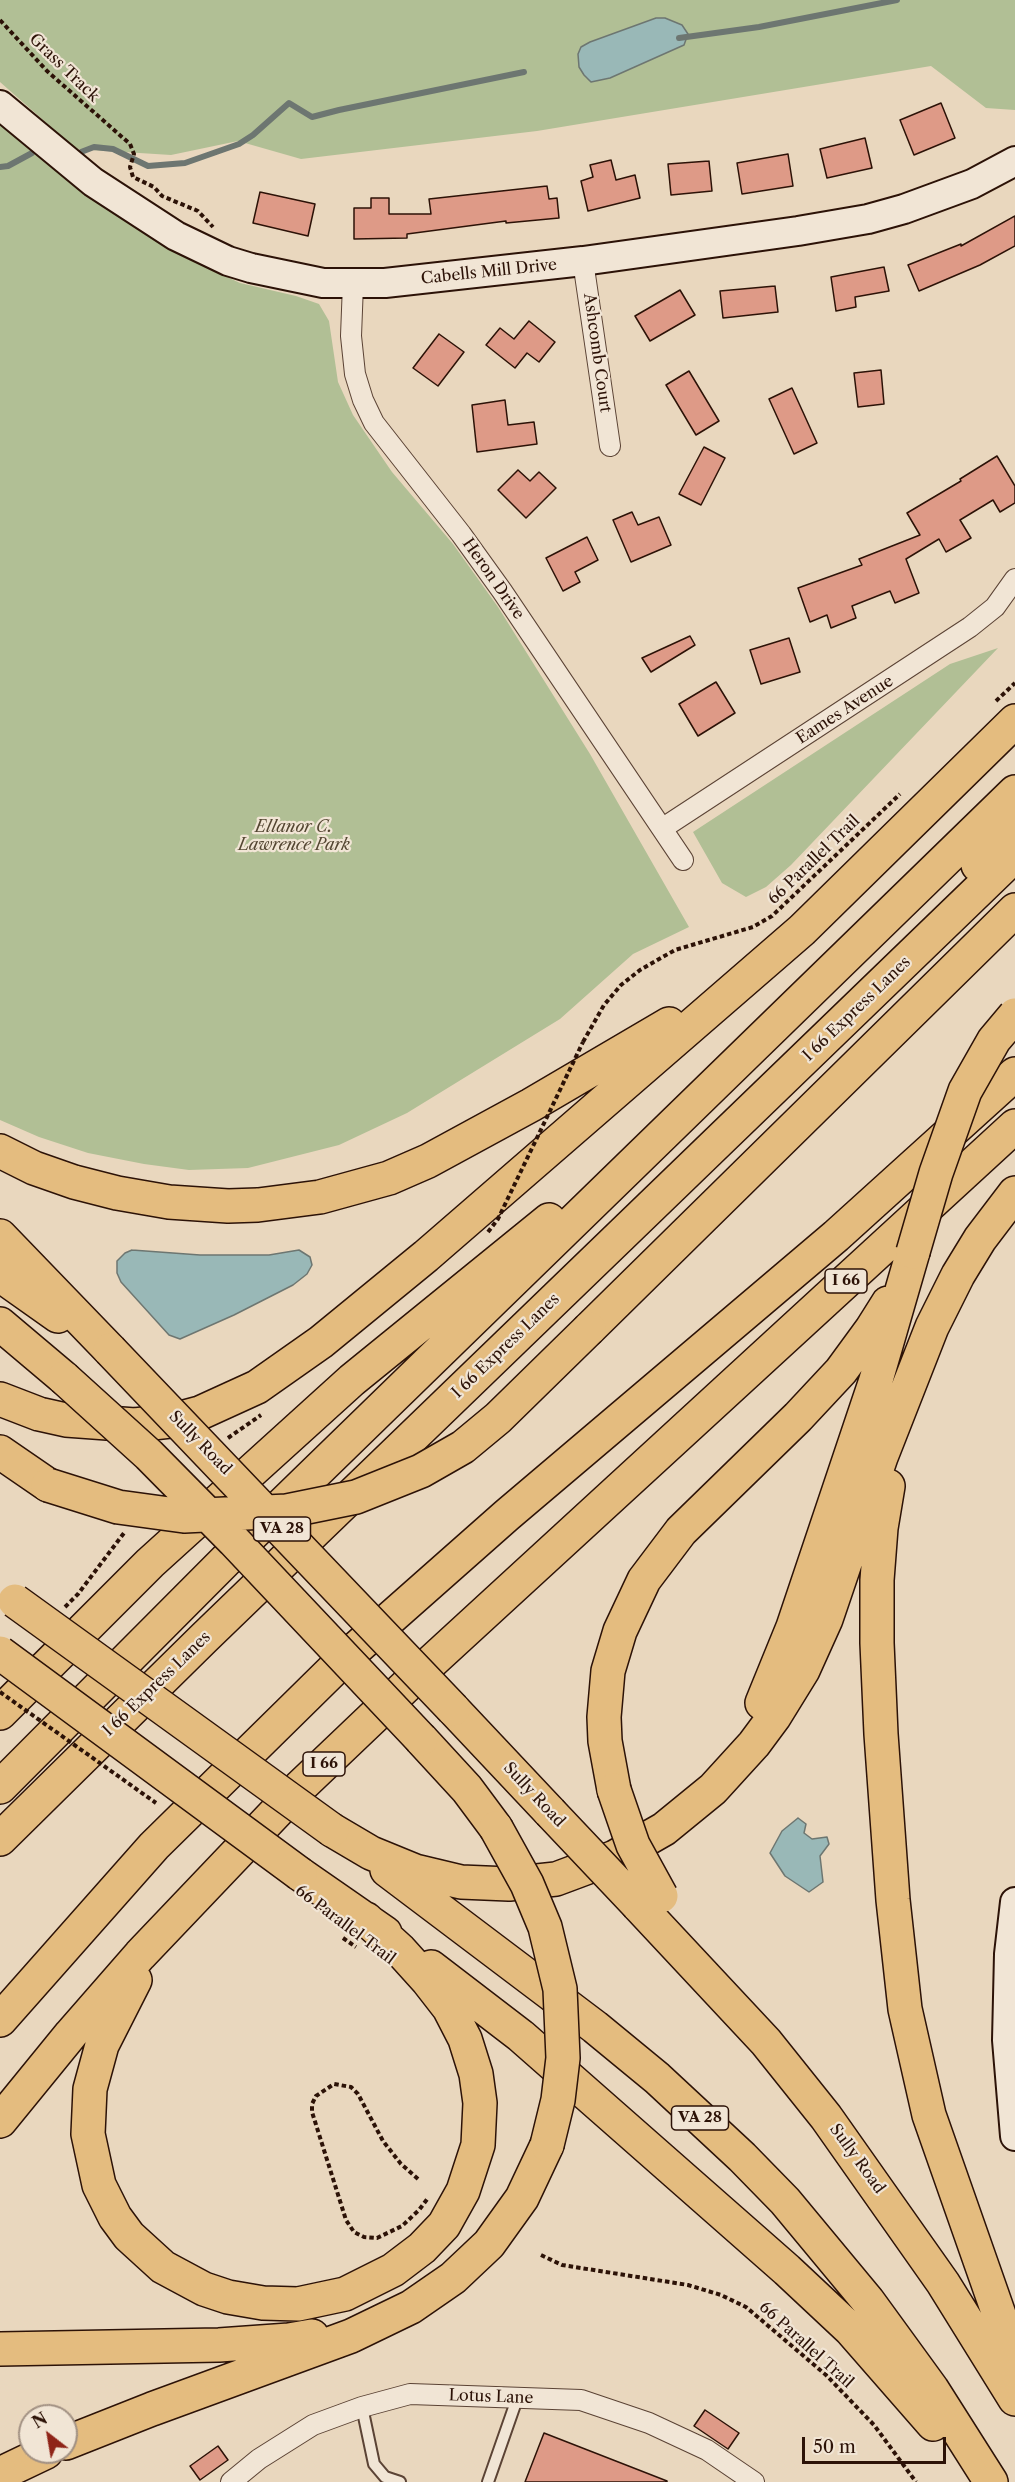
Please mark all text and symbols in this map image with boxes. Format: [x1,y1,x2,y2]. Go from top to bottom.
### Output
street label: Grass Track [25,30,103,106]
street label: Cabells Mill Drive [420,255,558,289]
street label: Ashcomb Court [579,292,615,414]
street label: Heron Drive [458,535,528,623]
street label: Eames Avenue [793,672,897,748]
street label: 66 Parallel Trail [764,811,864,909]
park label: Ellanor C. Lawrence Park [238,817,350,855]
street label: I 66 Express Lanes [799,953,915,1065]
road number: I 66 [825,1269,867,1293]
street label: I 66 Express Lanes [448,1290,564,1402]
street label: Sully Road [165,1407,235,1479]
road number: VA 28 [254,1517,310,1541]
street label: I 66 Express Lanes [99,1628,215,1740]
road number: I 66 [303,1752,345,1776]
street label: Sully Road [499,1759,569,1831]
street label: 66 Parallel Trail [291,1881,399,1969]
road number: VA 28 [672,2106,728,2130]
street label: Sully Road [825,2120,889,2198]
street label: 66 Parallel Trail [755,2298,857,2392]
street label: Lotus Lane [448,2386,534,2408]
north arrow [18,2404,78,2464]
text: N [29,2408,51,2432]
scale bar [805,2425,949,2463]
text: 50 m [813,2436,856,2458]

